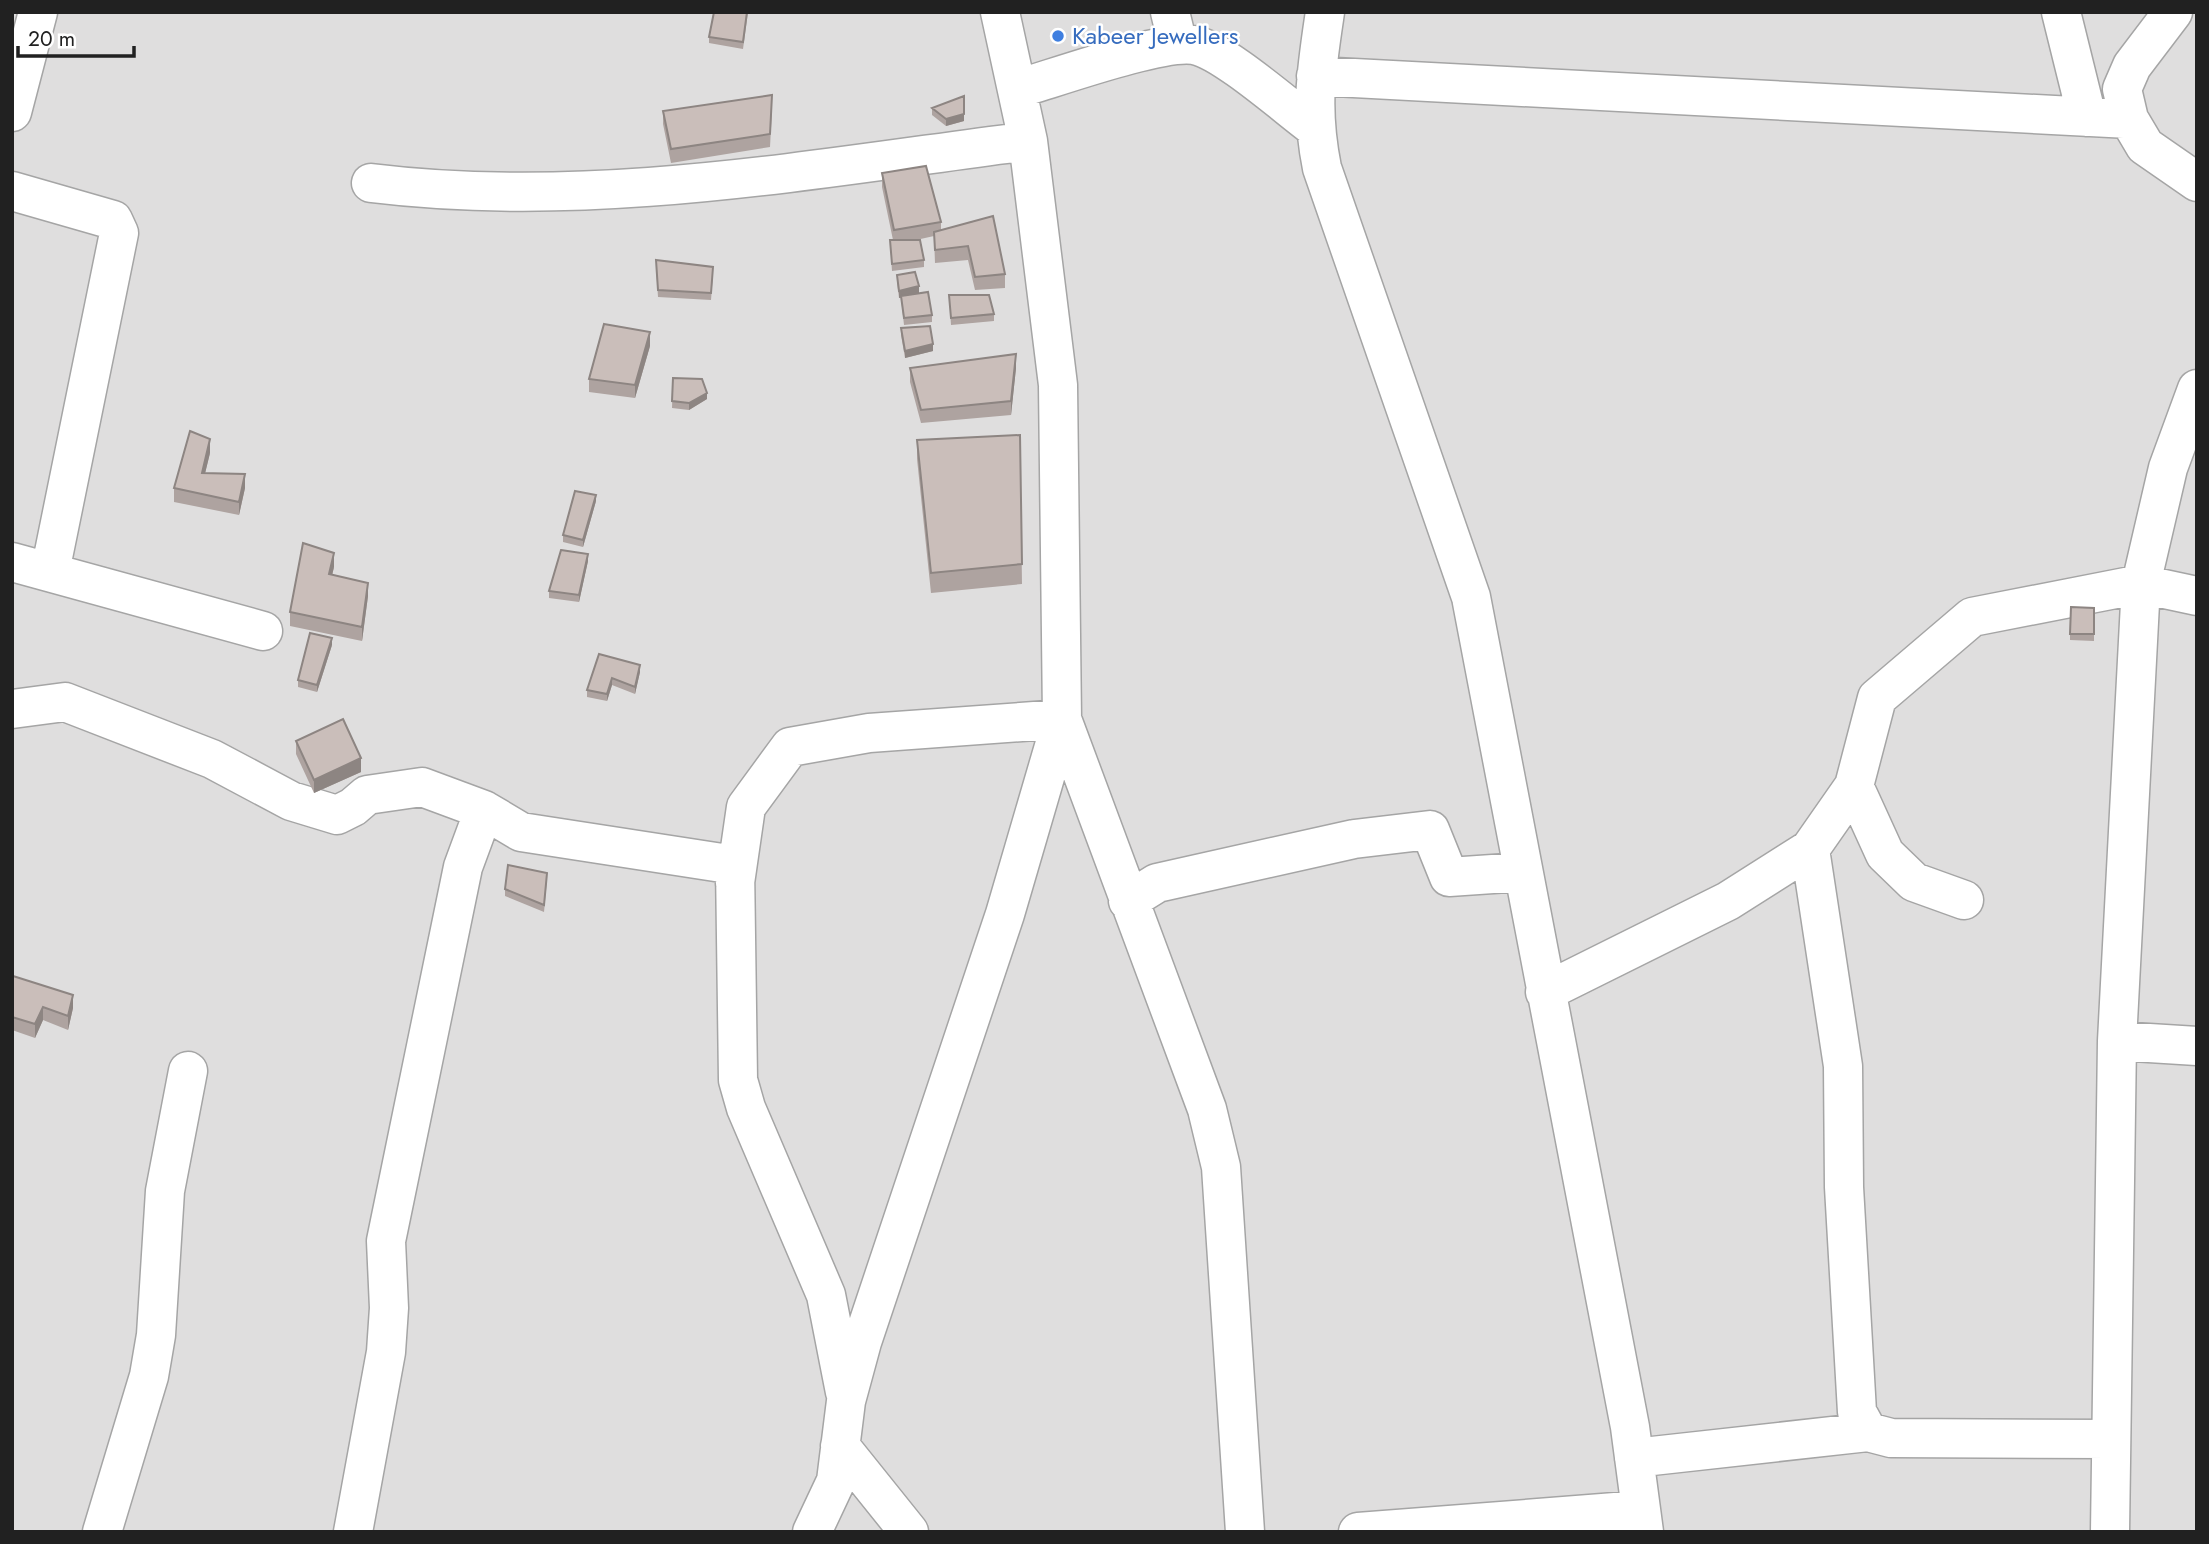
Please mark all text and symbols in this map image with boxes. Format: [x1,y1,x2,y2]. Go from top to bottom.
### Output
scale bar [18,14,133,58]
place label: Kabeer Jewellers [1072,18,1238,53]
text: 20 m [28,24,75,54]
marker: Kabeer Jewellers [1050,28,1066,44]

